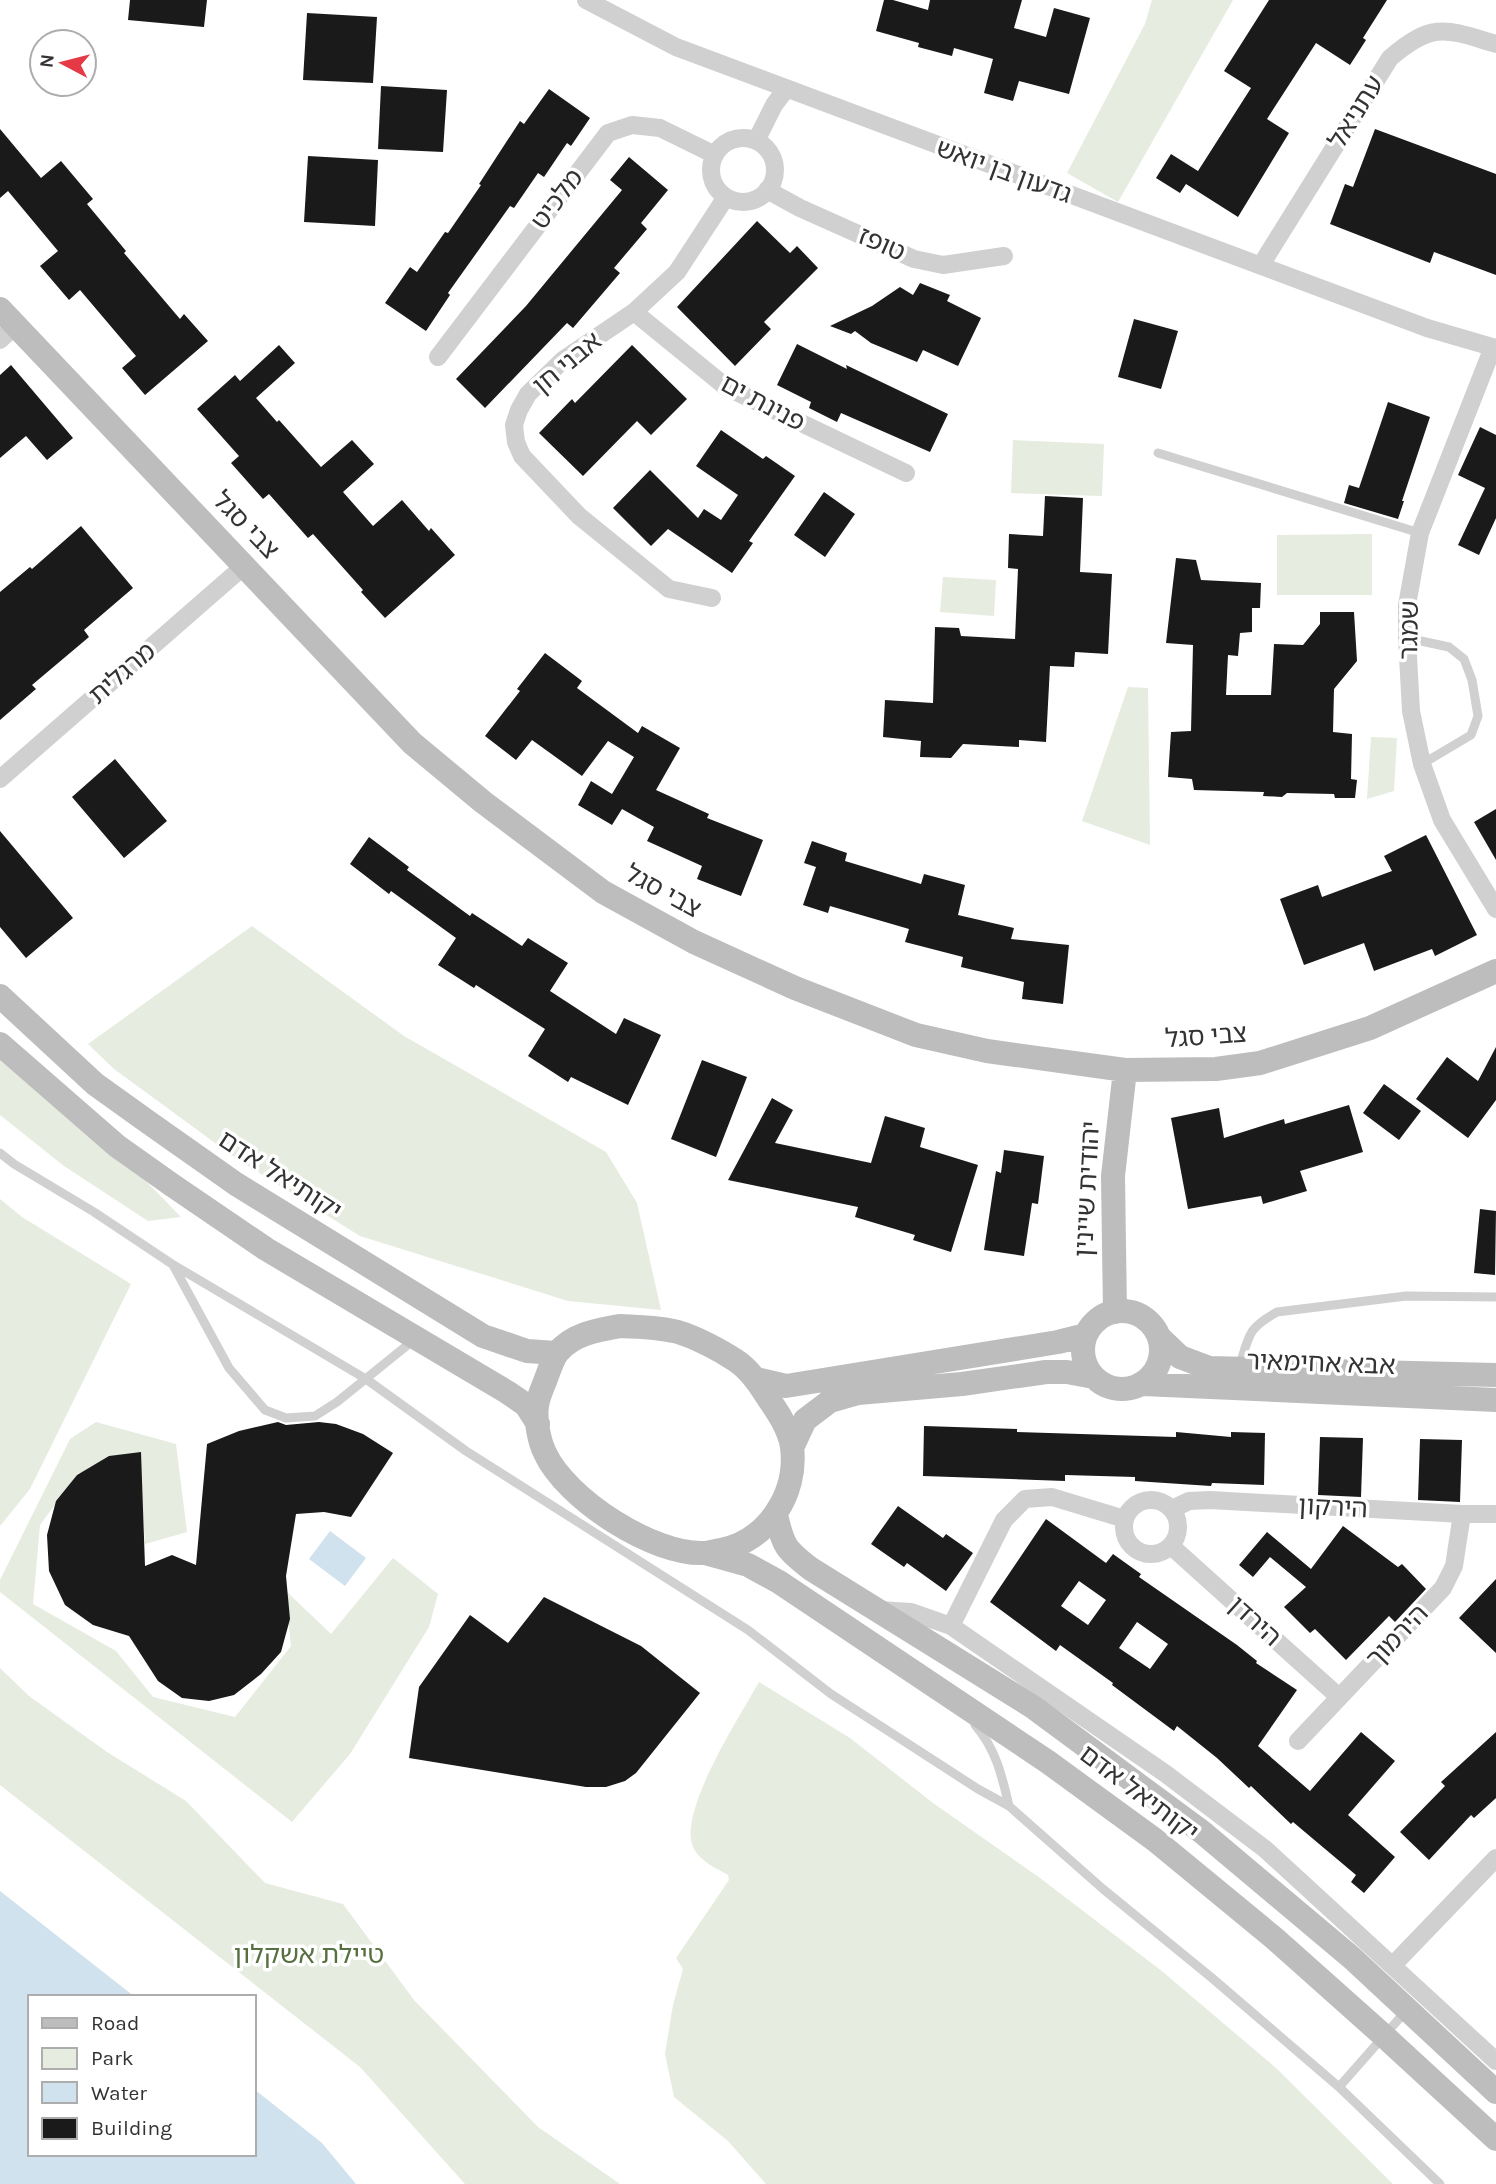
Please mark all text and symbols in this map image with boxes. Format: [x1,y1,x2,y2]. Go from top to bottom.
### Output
north arrow [28,28,98,98]
text: N [35,53,59,69]
street label: עתניאל [1322,70,1390,154]
street label: גדעון בן יואש [932,132,1076,210]
street label: מלכיט [524,163,590,235]
street label: טופז [854,220,910,268]
street label: אבני חן [526,325,608,401]
street label: פנינת ים [715,368,811,438]
street label: צבי סגל [206,485,286,565]
street label: שמגר [1393,600,1425,660]
street label: מרגלית [82,636,162,710]
street label: צבי סגל [620,858,706,924]
street label: צבי סגל [1164,1018,1248,1054]
street label: יהודית שיינין [1068,1120,1106,1258]
street label: יקותיאל אדם [213,1124,347,1226]
street label: אבא אחימאיר [1246,1345,1396,1381]
street label: הירקון [1297,1490,1369,1524]
street label: הירדן [1222,1590,1288,1652]
street label: הירמוך [1359,1598,1435,1674]
street label: יקותיאל אדם [1074,1738,1204,1848]
park label: טיילת אשקלון [234,1939,384,1970]
legend [28,1995,256,2156]
text: Road [91,2011,139,2035]
text: Park [91,2046,134,2070]
text: Water [91,2081,147,2105]
text: Building [91,2116,172,2140]

